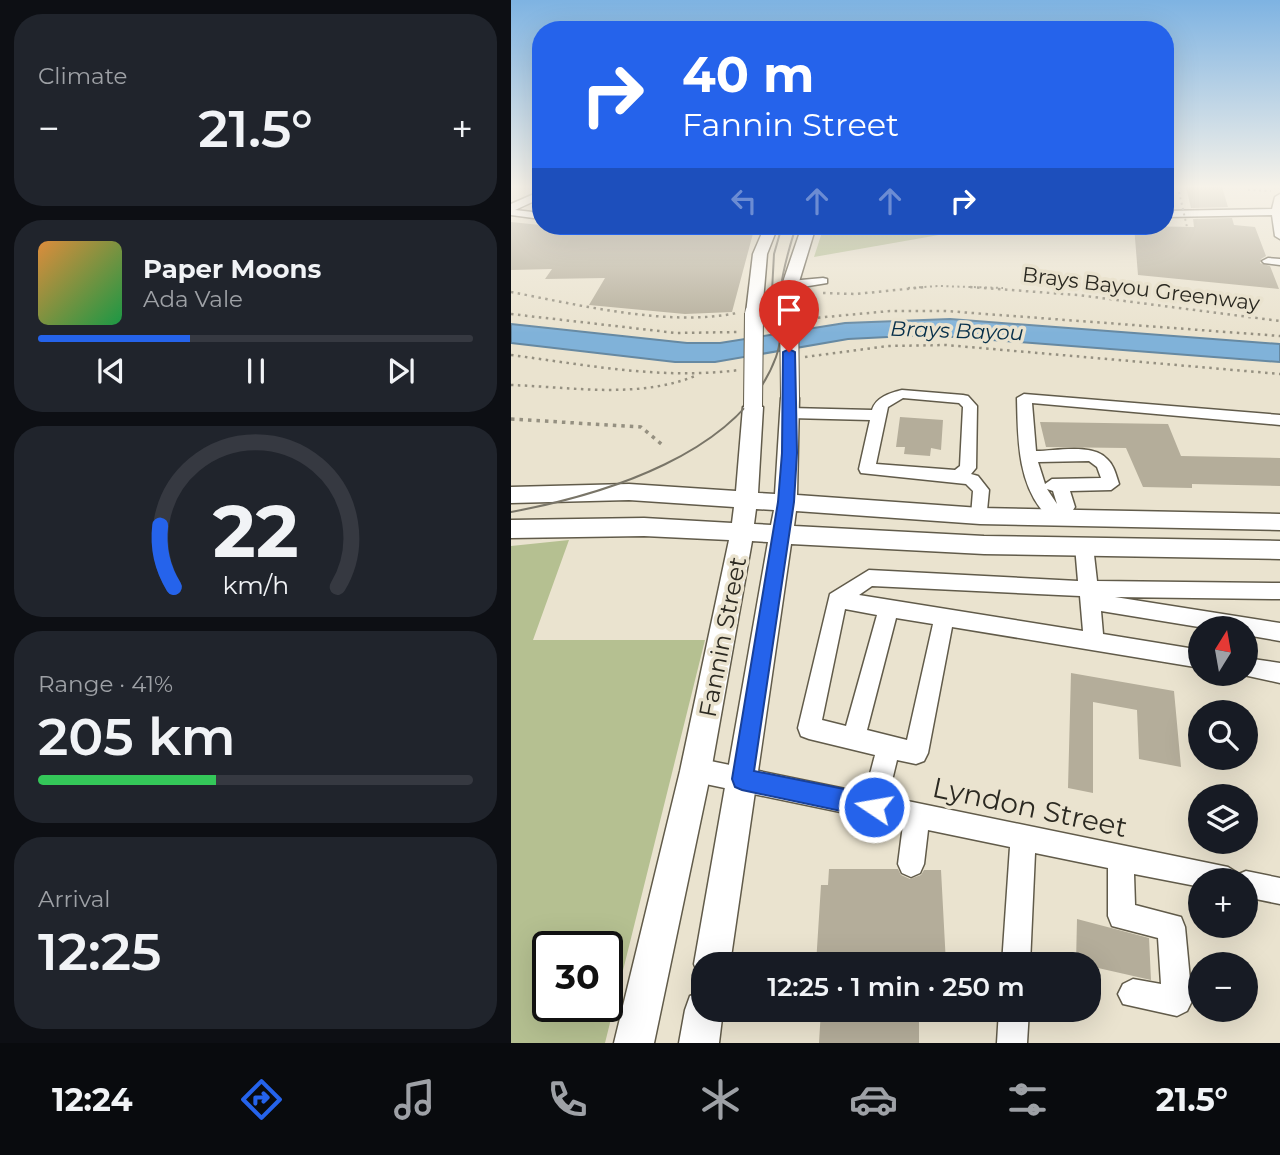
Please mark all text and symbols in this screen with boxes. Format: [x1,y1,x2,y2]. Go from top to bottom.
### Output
text: 40 m [682,45,814,104]
icon: right [567,49,658,140]
text: Climate [38,62,127,90]
text: 21.5° [198,97,313,160]
text: − [38,105,60,152]
text: + [451,105,473,152]
text: Fannin Street [682,105,899,144]
icon: left [725,182,763,220]
icon: ahead [798,182,836,220]
icon: ahead [871,182,909,220]
icon: right [944,182,982,220]
text: Paper Moons [143,253,321,285]
street label: Brays Bayou Greenway [1021,262,1262,316]
pin [759,280,819,352]
text: Ada Vale [143,285,243,313]
icon: arrive [770,291,808,329]
water label: Brays Bayou [890,316,1024,345]
icon: previous [92,352,130,390]
icon: pause [237,352,275,390]
icon: next [382,352,420,390]
text: 22 [213,488,298,576]
street label: Fannin Street [693,554,752,720]
text: km/h [222,570,289,600]
north arrow [1188,616,1258,686]
map controls [1188,616,1258,1022]
text: Range · 41% [38,670,173,698]
button: search [1188,700,1258,770]
text: 205 km [38,705,236,768]
position arrow [837,770,911,844]
street label: Lyndon Street [930,770,1130,844]
button: layers [1188,784,1258,854]
button: + [1188,868,1258,938]
text: Arrival [38,885,111,913]
text: 12:25 [38,920,161,983]
speed limit sign: 30 [532,931,623,1022]
button: − [1188,952,1258,1022]
text: 12:25 · 1 min · 250 m [767,971,1025,1003]
icon: directions [237,1075,286,1124]
icon: music [390,1075,439,1124]
icon: phone [543,1075,592,1124]
icon: climate [696,1075,745,1124]
icon: car [849,1075,898,1124]
icon: filters [1003,1075,1052,1124]
text: 12:24 [52,1080,133,1119]
text: 21.5° [1156,1080,1228,1119]

